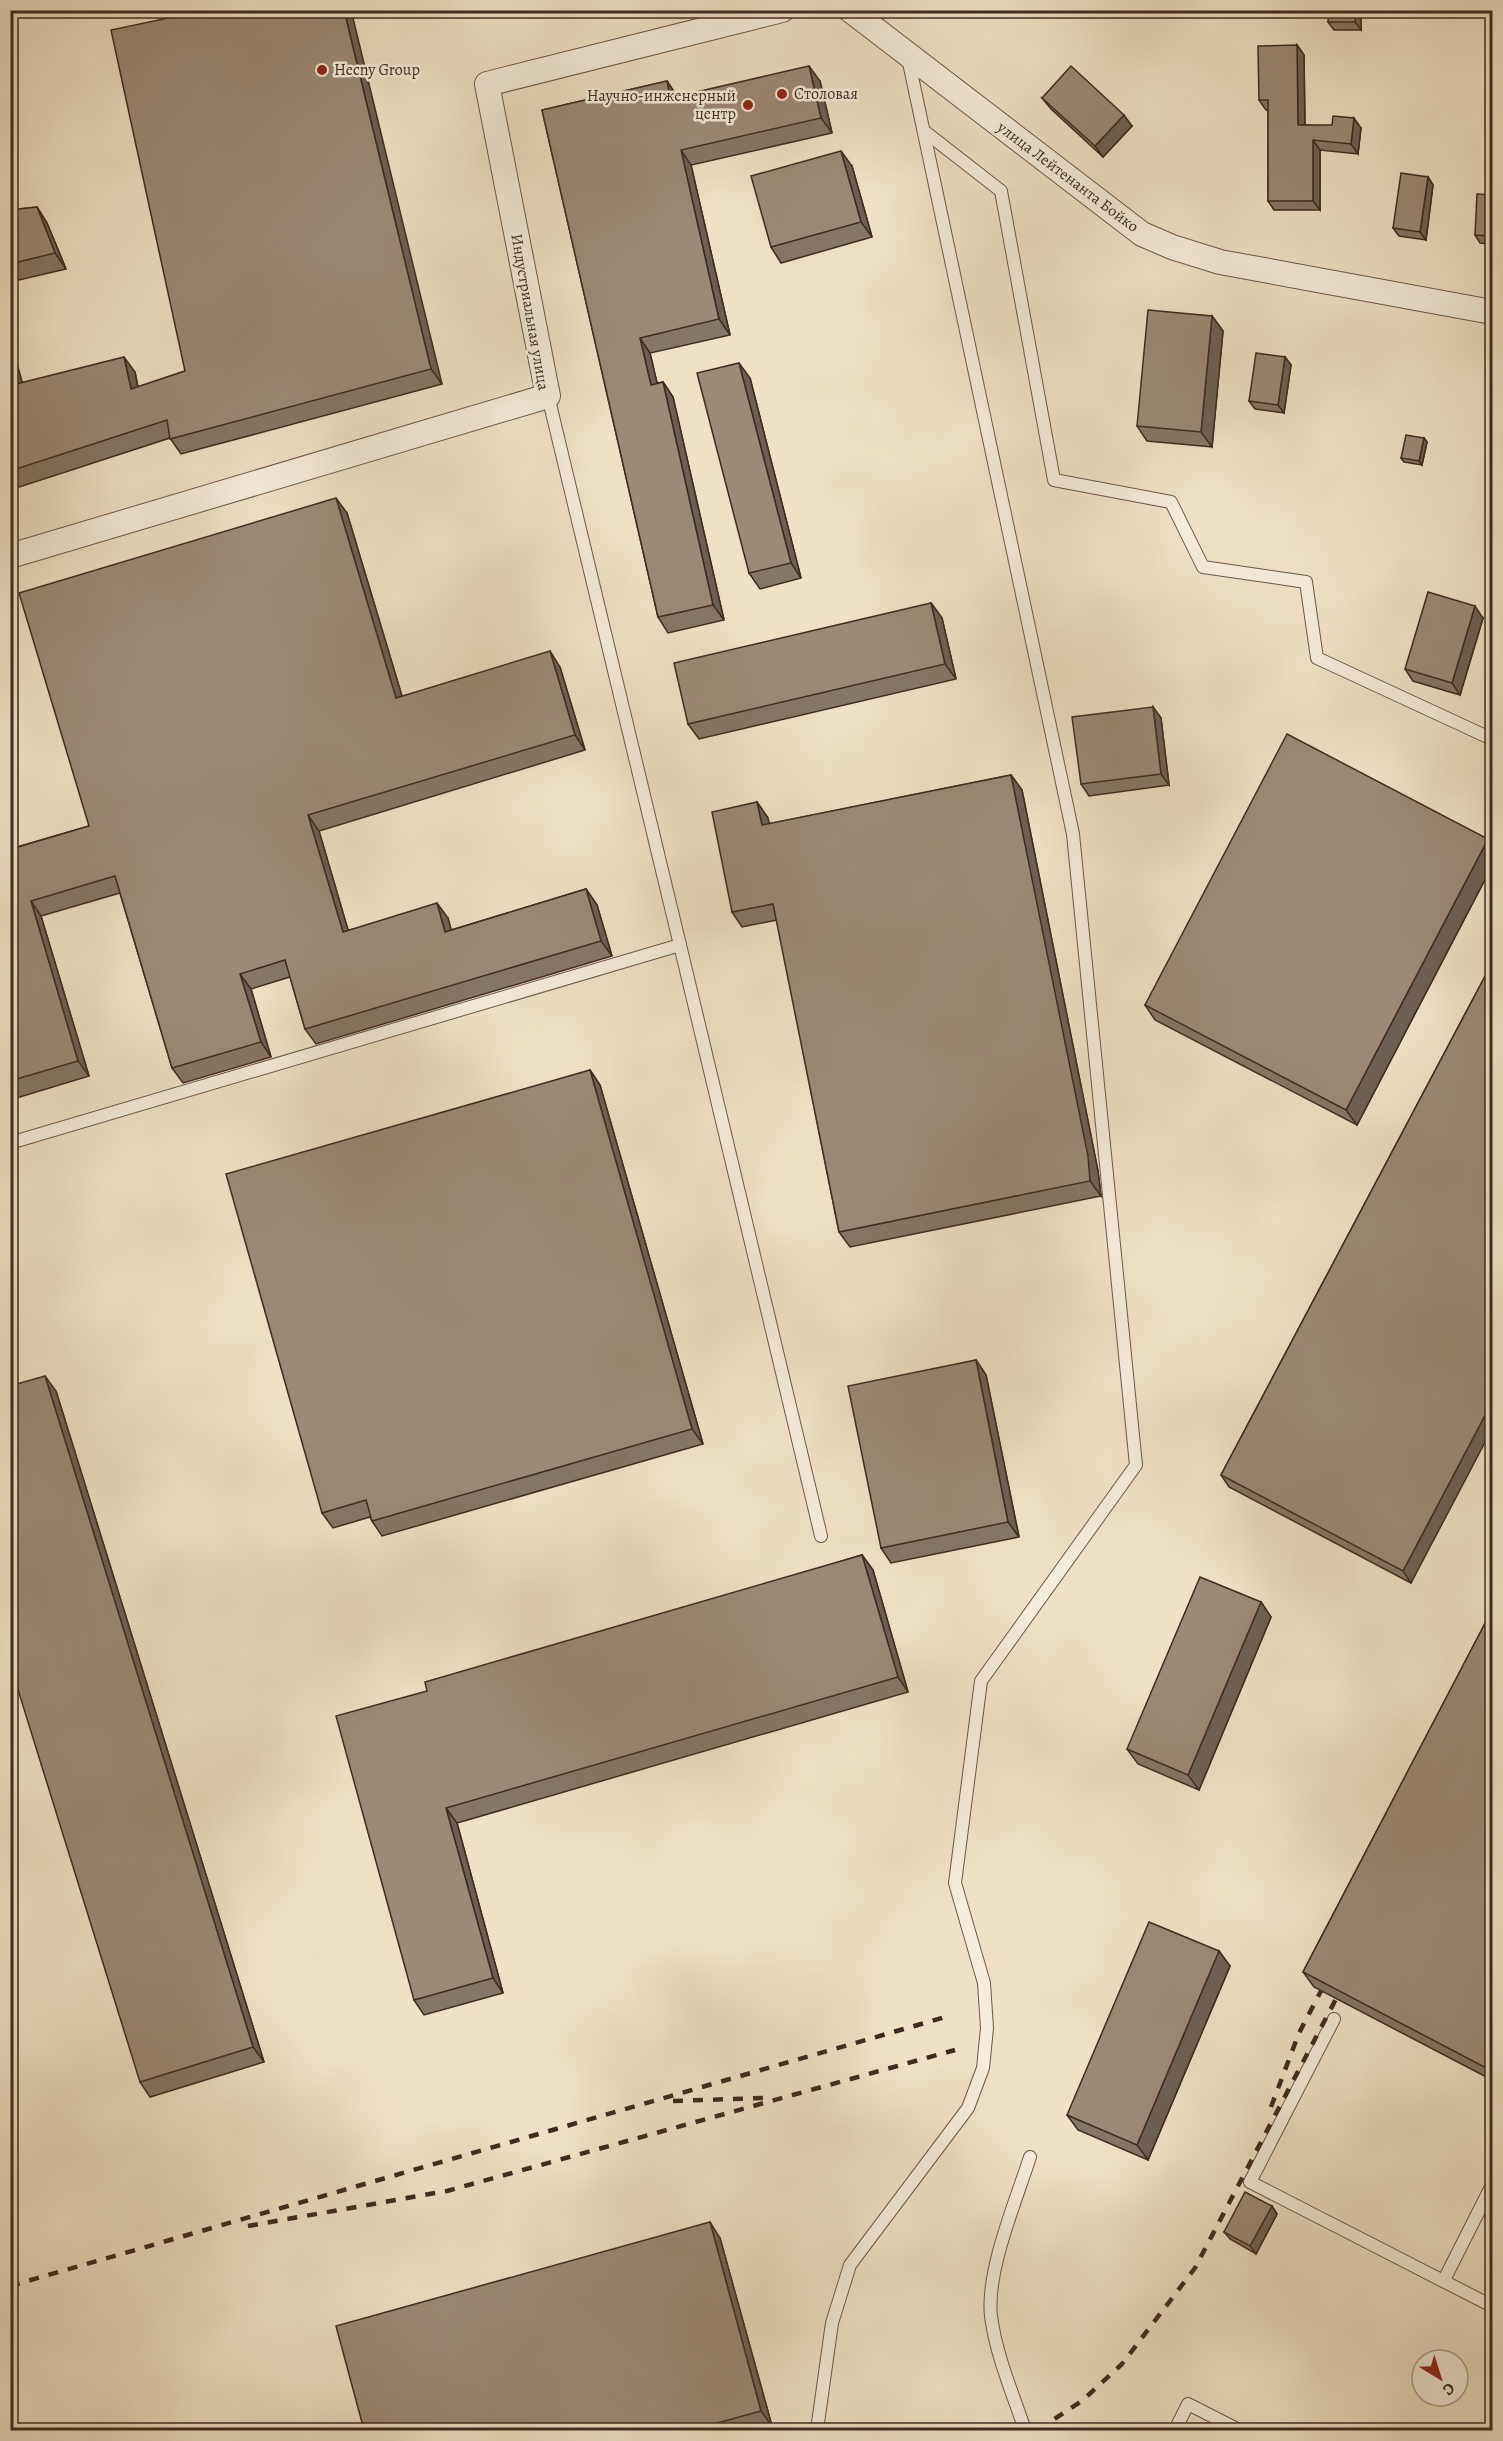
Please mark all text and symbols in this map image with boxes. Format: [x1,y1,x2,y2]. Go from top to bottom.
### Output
place label: Hecny Group [334,59,420,81]
marker: Hecny Group [315,63,329,77]
place label: Столовая [794,83,858,105]
place label: Научно-инженерный центр [587,85,736,125]
marker: Столовая [775,87,789,101]
marker: Научно-инженерный центр [741,98,755,112]
street label: улица Лейтенанта Бойко [992,116,1143,238]
street label: Индустриальная улица [505,232,555,393]
north arrow [1410,2348,1470,2408]
text: С [1438,2377,1459,2401]

